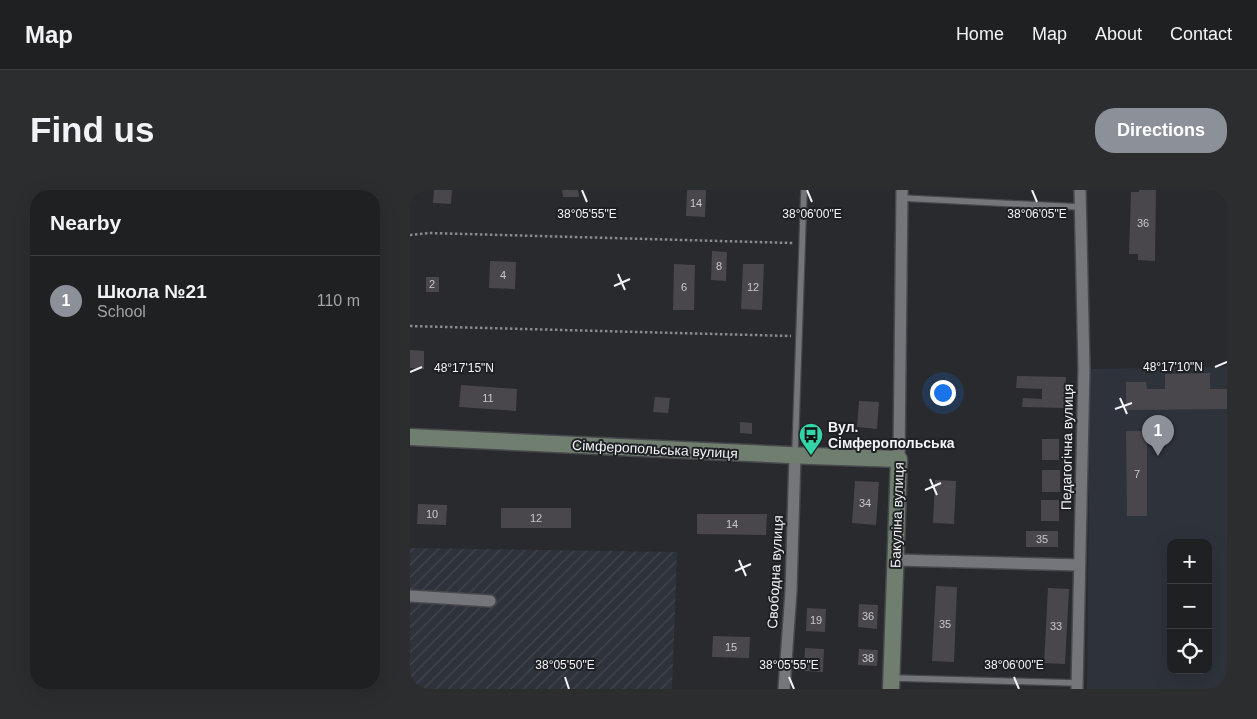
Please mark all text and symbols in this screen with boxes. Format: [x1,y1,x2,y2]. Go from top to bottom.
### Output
text: Map [25,21,73,48]
text: Home [956,24,1004,44]
text: Map [1032,24,1067,44]
text: About [1095,24,1142,44]
text: Contact [1170,24,1232,44]
button: Directions [1095,108,1227,153]
text: Find us [30,110,154,149]
house number: 14 [690,197,702,209]
text: 38°05'55"E [557,207,617,221]
text: 38°06'00"E [782,207,842,221]
text: 38°06'05"E [1007,207,1067,221]
text: Nearby [50,211,121,234]
house number: 36 [1137,217,1149,229]
house number: 8 [716,260,722,272]
house number: 4 [500,269,506,281]
house number: 2 [429,278,435,290]
text: Школа №21 [97,281,207,302]
house number: 6 [681,281,687,293]
house number: 12 [747,281,759,293]
text: 1 [62,292,70,309]
text: 110 m [317,292,360,309]
text: School [97,303,146,320]
text: 48°17'10"N [1143,360,1203,374]
text: 48°17'15"N [434,361,494,375]
your location [930,380,956,406]
street label: Педагогічна вулиця [1058,384,1076,510]
house number: 11 [482,392,494,404]
pin: 1 [1142,415,1174,456]
place label: Вул. Сімферопольська [828,419,955,451]
bus stop icon: Вул. Сімферопольська [798,422,824,456]
street label: Сімферопольська вулиця [572,437,738,461]
street label: Бакуліна вулиця [887,462,907,568]
house number: 7 [1134,468,1140,480]
house number: 34 [859,497,871,509]
house number: 10 [426,508,438,520]
house number: 12 [530,512,542,524]
street label: Свободна вулиця [764,515,786,629]
house number: 14 [726,518,738,530]
house number: 35 [1036,533,1048,545]
map controls [1167,539,1212,674]
button: + [1167,539,1212,584]
button: − [1167,584,1212,629]
house number: 36 [862,610,874,622]
house number: 19 [810,614,822,626]
house number: 35 [939,618,951,630]
house number: 33 [1050,620,1062,632]
button: locate [1167,629,1212,674]
house number: 15 [725,641,737,653]
house number: 38 [862,652,874,664]
text: 38°05'50"E [535,658,595,672]
text: 38°05'55"E [759,658,819,672]
text: 38°06'00"E [984,658,1044,672]

